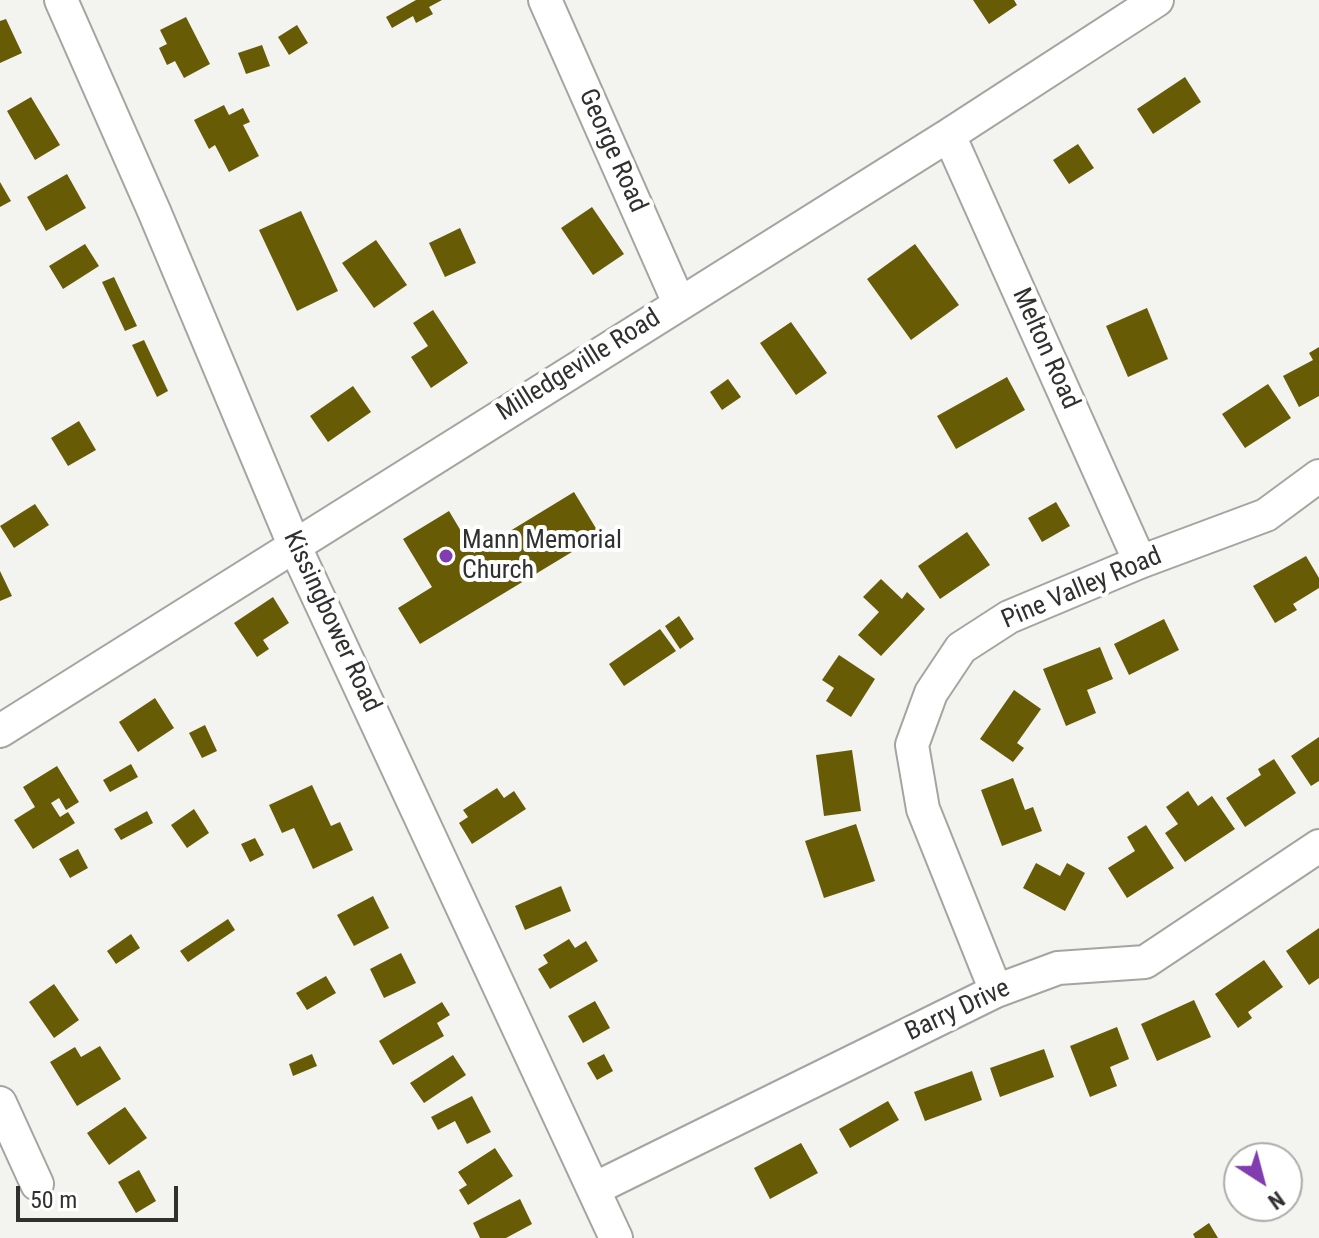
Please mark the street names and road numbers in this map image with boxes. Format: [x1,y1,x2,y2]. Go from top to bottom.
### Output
street label: George Road [571,85,653,217]
street label: Melton Road [1005,284,1085,414]
street label: Milledgeville Road [492,303,666,429]
street label: Kissingbower Road [275,526,387,718]
street label: Pine Valley Road [997,541,1167,637]
street label: Barry Drive [901,973,1015,1049]

